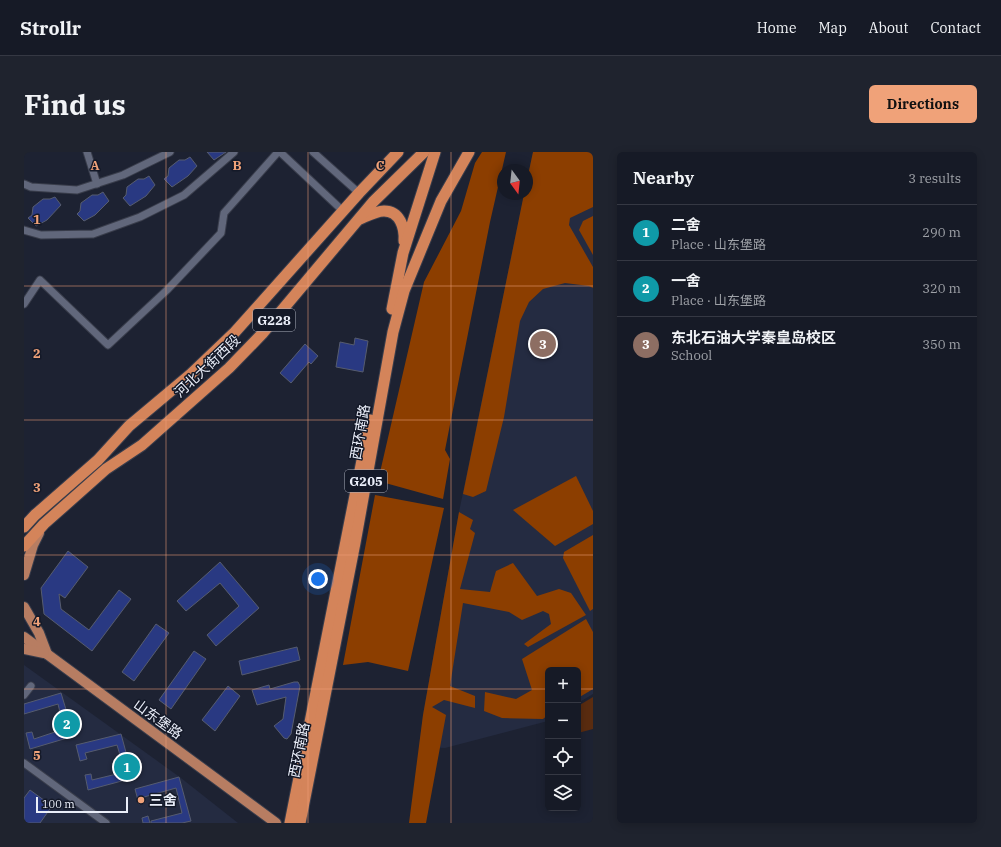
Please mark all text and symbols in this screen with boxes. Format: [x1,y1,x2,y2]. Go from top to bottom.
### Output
text: Strollr [20,16,81,40]
text: Home [757,19,796,37]
text: Map [818,19,847,37]
text: About [869,19,908,37]
text: Contact [930,19,981,37]
button: Directions [869,85,977,123]
text: Find us [24,86,126,123]
text: A [90,157,100,174]
text: B [232,157,242,174]
text: C [376,157,385,174]
north arrow [497,164,533,200]
text: Nearby [633,167,694,189]
text: 3 results [908,170,961,187]
text: 1 [33,211,41,228]
text: 二舍 [671,215,701,234]
text: 1 [642,224,650,241]
text: 290 m [922,224,961,241]
text: Place · 山东堡路 [671,236,766,253]
text: 一舍 [671,271,701,290]
text: 2 [642,280,650,297]
text: 320 m [922,280,961,297]
text: Place · 山东堡路 [671,292,766,309]
road number: G228 [253,309,295,331]
text: 东北石油大学秦皇岛校区 [671,328,836,347]
pin: 3 [530,329,556,359]
street label: 河北大街西段 [170,331,244,401]
text: 3 [642,336,650,353]
text: 350 m [922,336,961,353]
text: 2 [33,345,41,362]
text: School [671,347,712,364]
street label: 西环南路 [346,403,374,461]
road number: G205 [345,470,387,492]
text: 3 [33,479,41,496]
your location [308,569,328,589]
text: 4 [33,613,41,630]
map controls [545,667,581,811]
button: + [545,667,581,703]
street label: 山东堡路 [130,695,186,743]
button: − [545,703,581,739]
pin: 2 [54,709,80,739]
street label: 西环南路 [285,721,313,779]
button: locate [545,739,581,775]
text: 5 [33,747,41,764]
pin: 1 [114,752,140,782]
button: layers [545,775,581,811]
place label: 三舍 [149,791,177,809]
scale bar [36,795,128,814]
marker: 三舍 [136,795,146,805]
text: 100 m [42,797,75,811]

